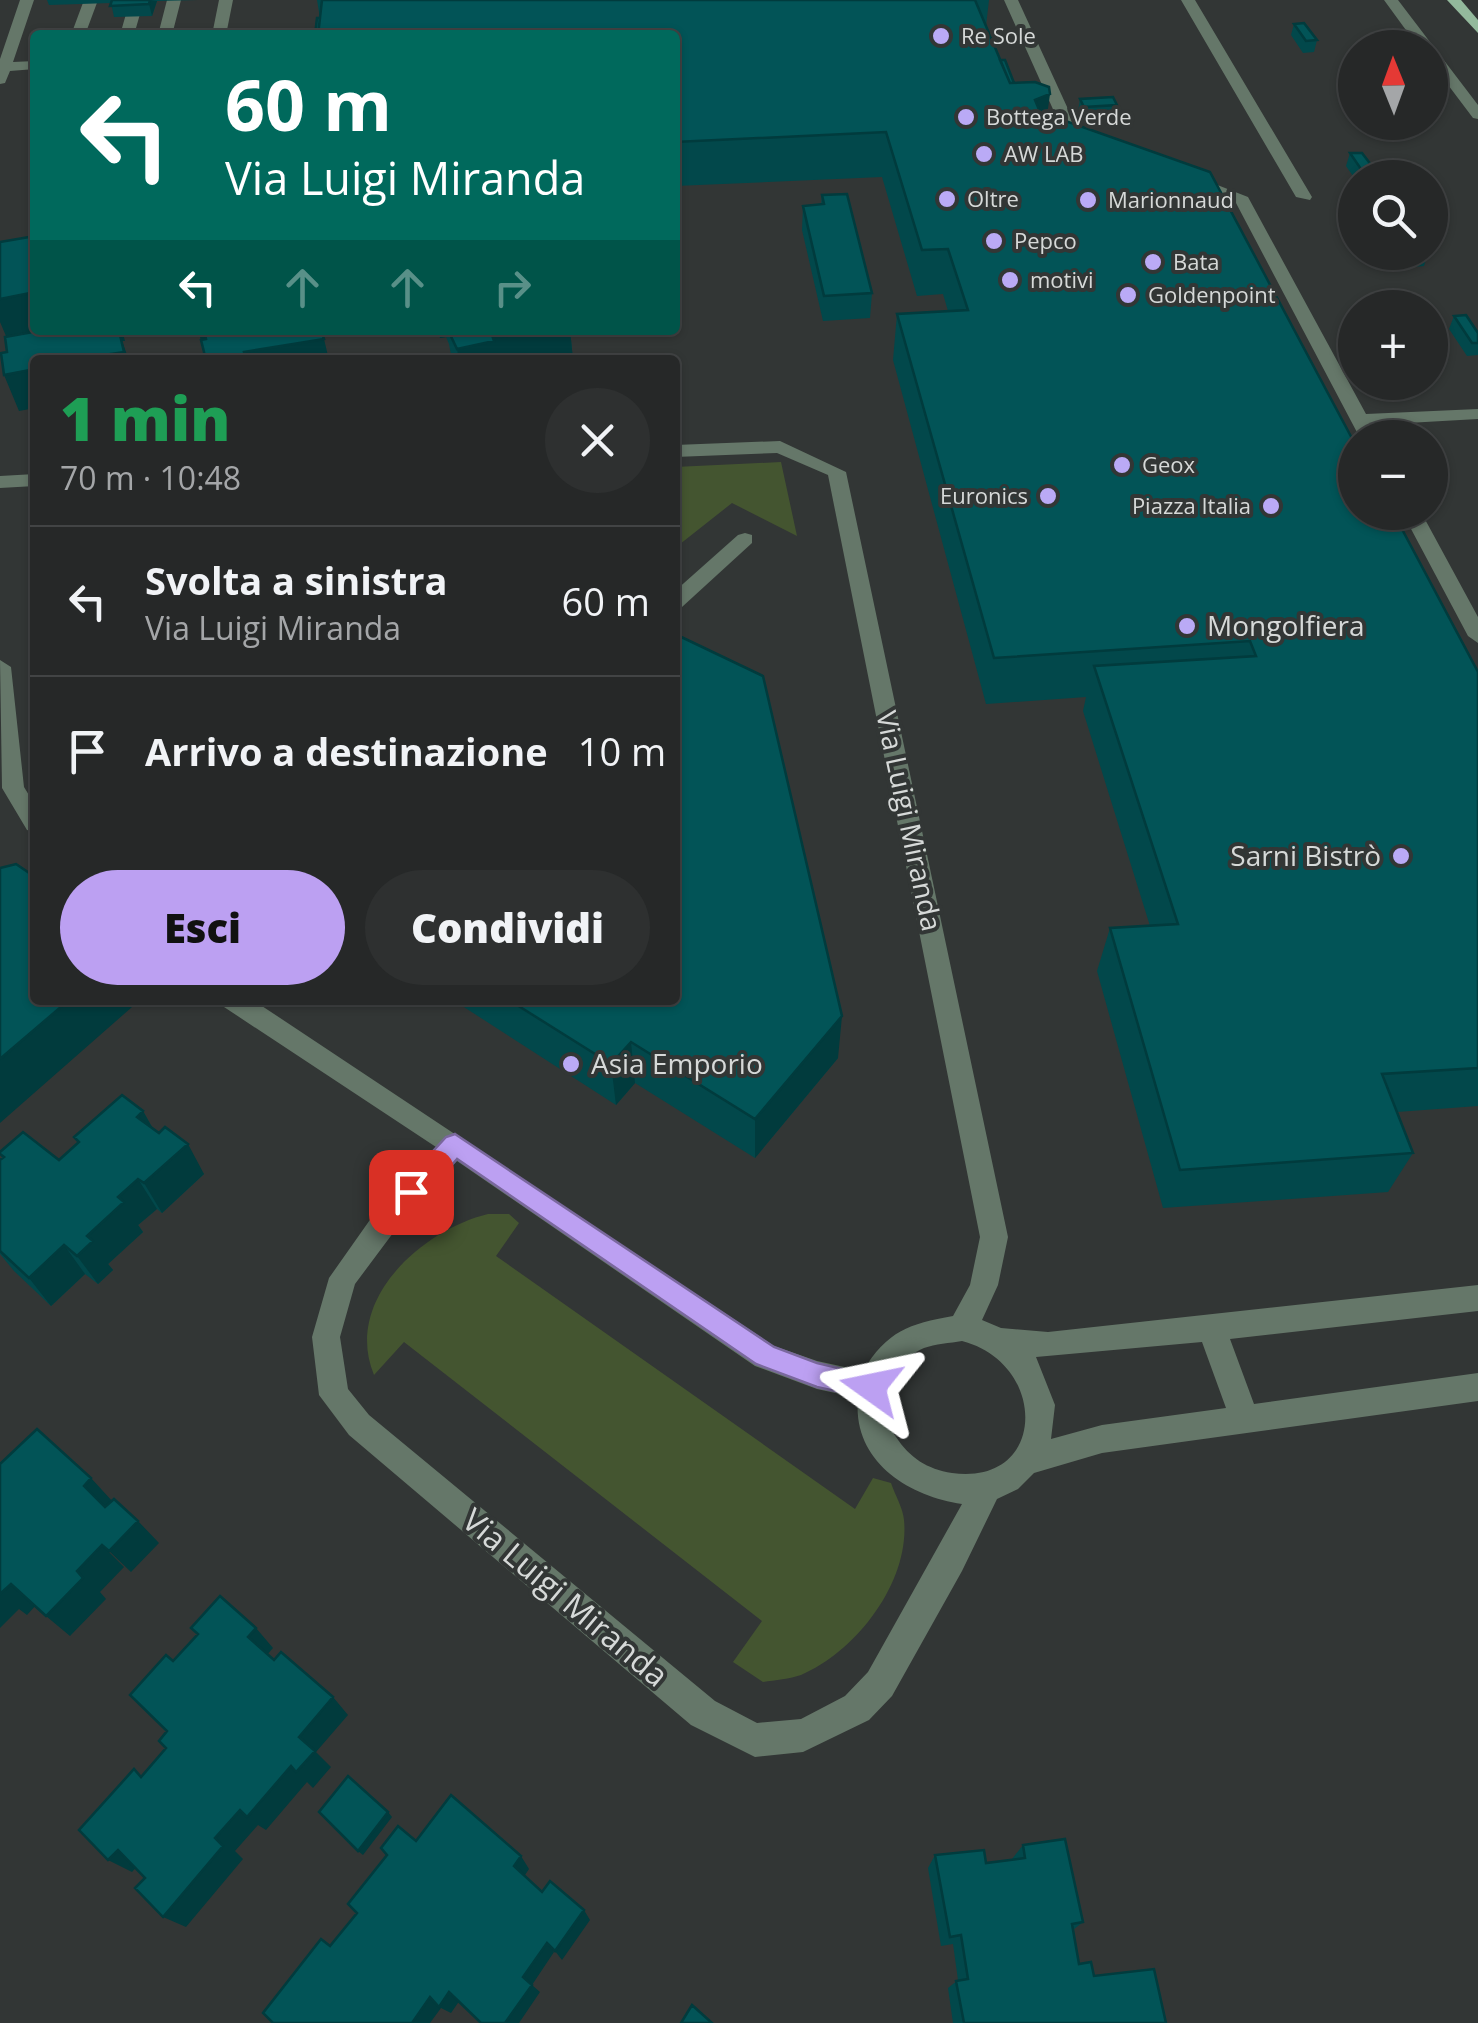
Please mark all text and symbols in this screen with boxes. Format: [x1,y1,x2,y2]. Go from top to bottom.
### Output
place label: Re Sole [961,20,1036,50]
marker: Re Sole [930,25,952,47]
north arrow [1338,30,1448,140]
map controls [1338,30,1448,530]
text: 60 m [225,56,392,152]
icon: left [60,70,190,200]
place label: Bottega Verde [986,101,1132,131]
marker: Bottega Verde [955,106,977,128]
place label: AW LAB [1004,138,1084,168]
marker: AW LAB [973,143,995,165]
text: Via Luigi Miranda [225,147,585,208]
button: search [1338,160,1448,270]
place label: Oltre [967,183,1019,213]
place label: Marionnaud [1108,184,1234,214]
marker: Oltre [936,188,958,210]
marker: Marionnaud [1077,189,1099,211]
place label: Pepco [1014,225,1077,255]
marker: Pepco [983,230,1005,252]
place label: Bata [1173,246,1220,276]
marker: Bata [1142,251,1164,273]
icon: left [170,260,225,315]
icon: ahead [275,260,330,315]
icon: ahead [380,260,435,315]
icon: right [485,260,540,315]
place label: motivi [1030,264,1094,294]
marker: motivi [999,269,1021,291]
place label: Goldenpoint [1148,279,1276,309]
marker: Goldenpoint [1117,284,1139,306]
button: + [1338,290,1448,400]
text: 1 min [60,377,230,459]
button: close [545,388,650,493]
button: − [1338,420,1448,530]
place label: Geox [1142,449,1196,479]
marker: Geox [1111,454,1133,476]
text: 70 m · 10:48 [60,456,241,499]
place label: Euronics [940,480,1028,510]
marker: Euronics [1037,485,1059,507]
place label: Piazza Italia [1132,490,1251,520]
marker: Piazza Italia [1260,495,1282,517]
text: Svolta a sinistra [145,554,447,606]
icon: left [60,574,115,629]
text: 60 m [561,575,650,627]
text: Via Luigi Miranda [145,606,401,649]
place label: Mongolfiera [1207,606,1365,644]
marker: Mongolfiera [1176,615,1198,637]
street label: Via Luigi Miranda [868,707,952,934]
icon: arrive [60,724,115,779]
text: Arrivo a destinazione [145,725,548,777]
text: 10 m [578,725,666,777]
place label: Sarni Bistrò [1230,836,1381,874]
marker: Sarni Bistrò [1390,845,1412,867]
button: Esci [60,870,345,985]
button: Condividi [365,870,650,985]
place label: Asia Emporio [591,1044,763,1082]
marker: Asia Emporio [560,1053,582,1075]
pin [369,1150,454,1235]
icon: arrive [384,1165,439,1220]
position arrow [819,1335,923,1439]
street label: Via Luigi Miranda [454,1498,678,1696]

